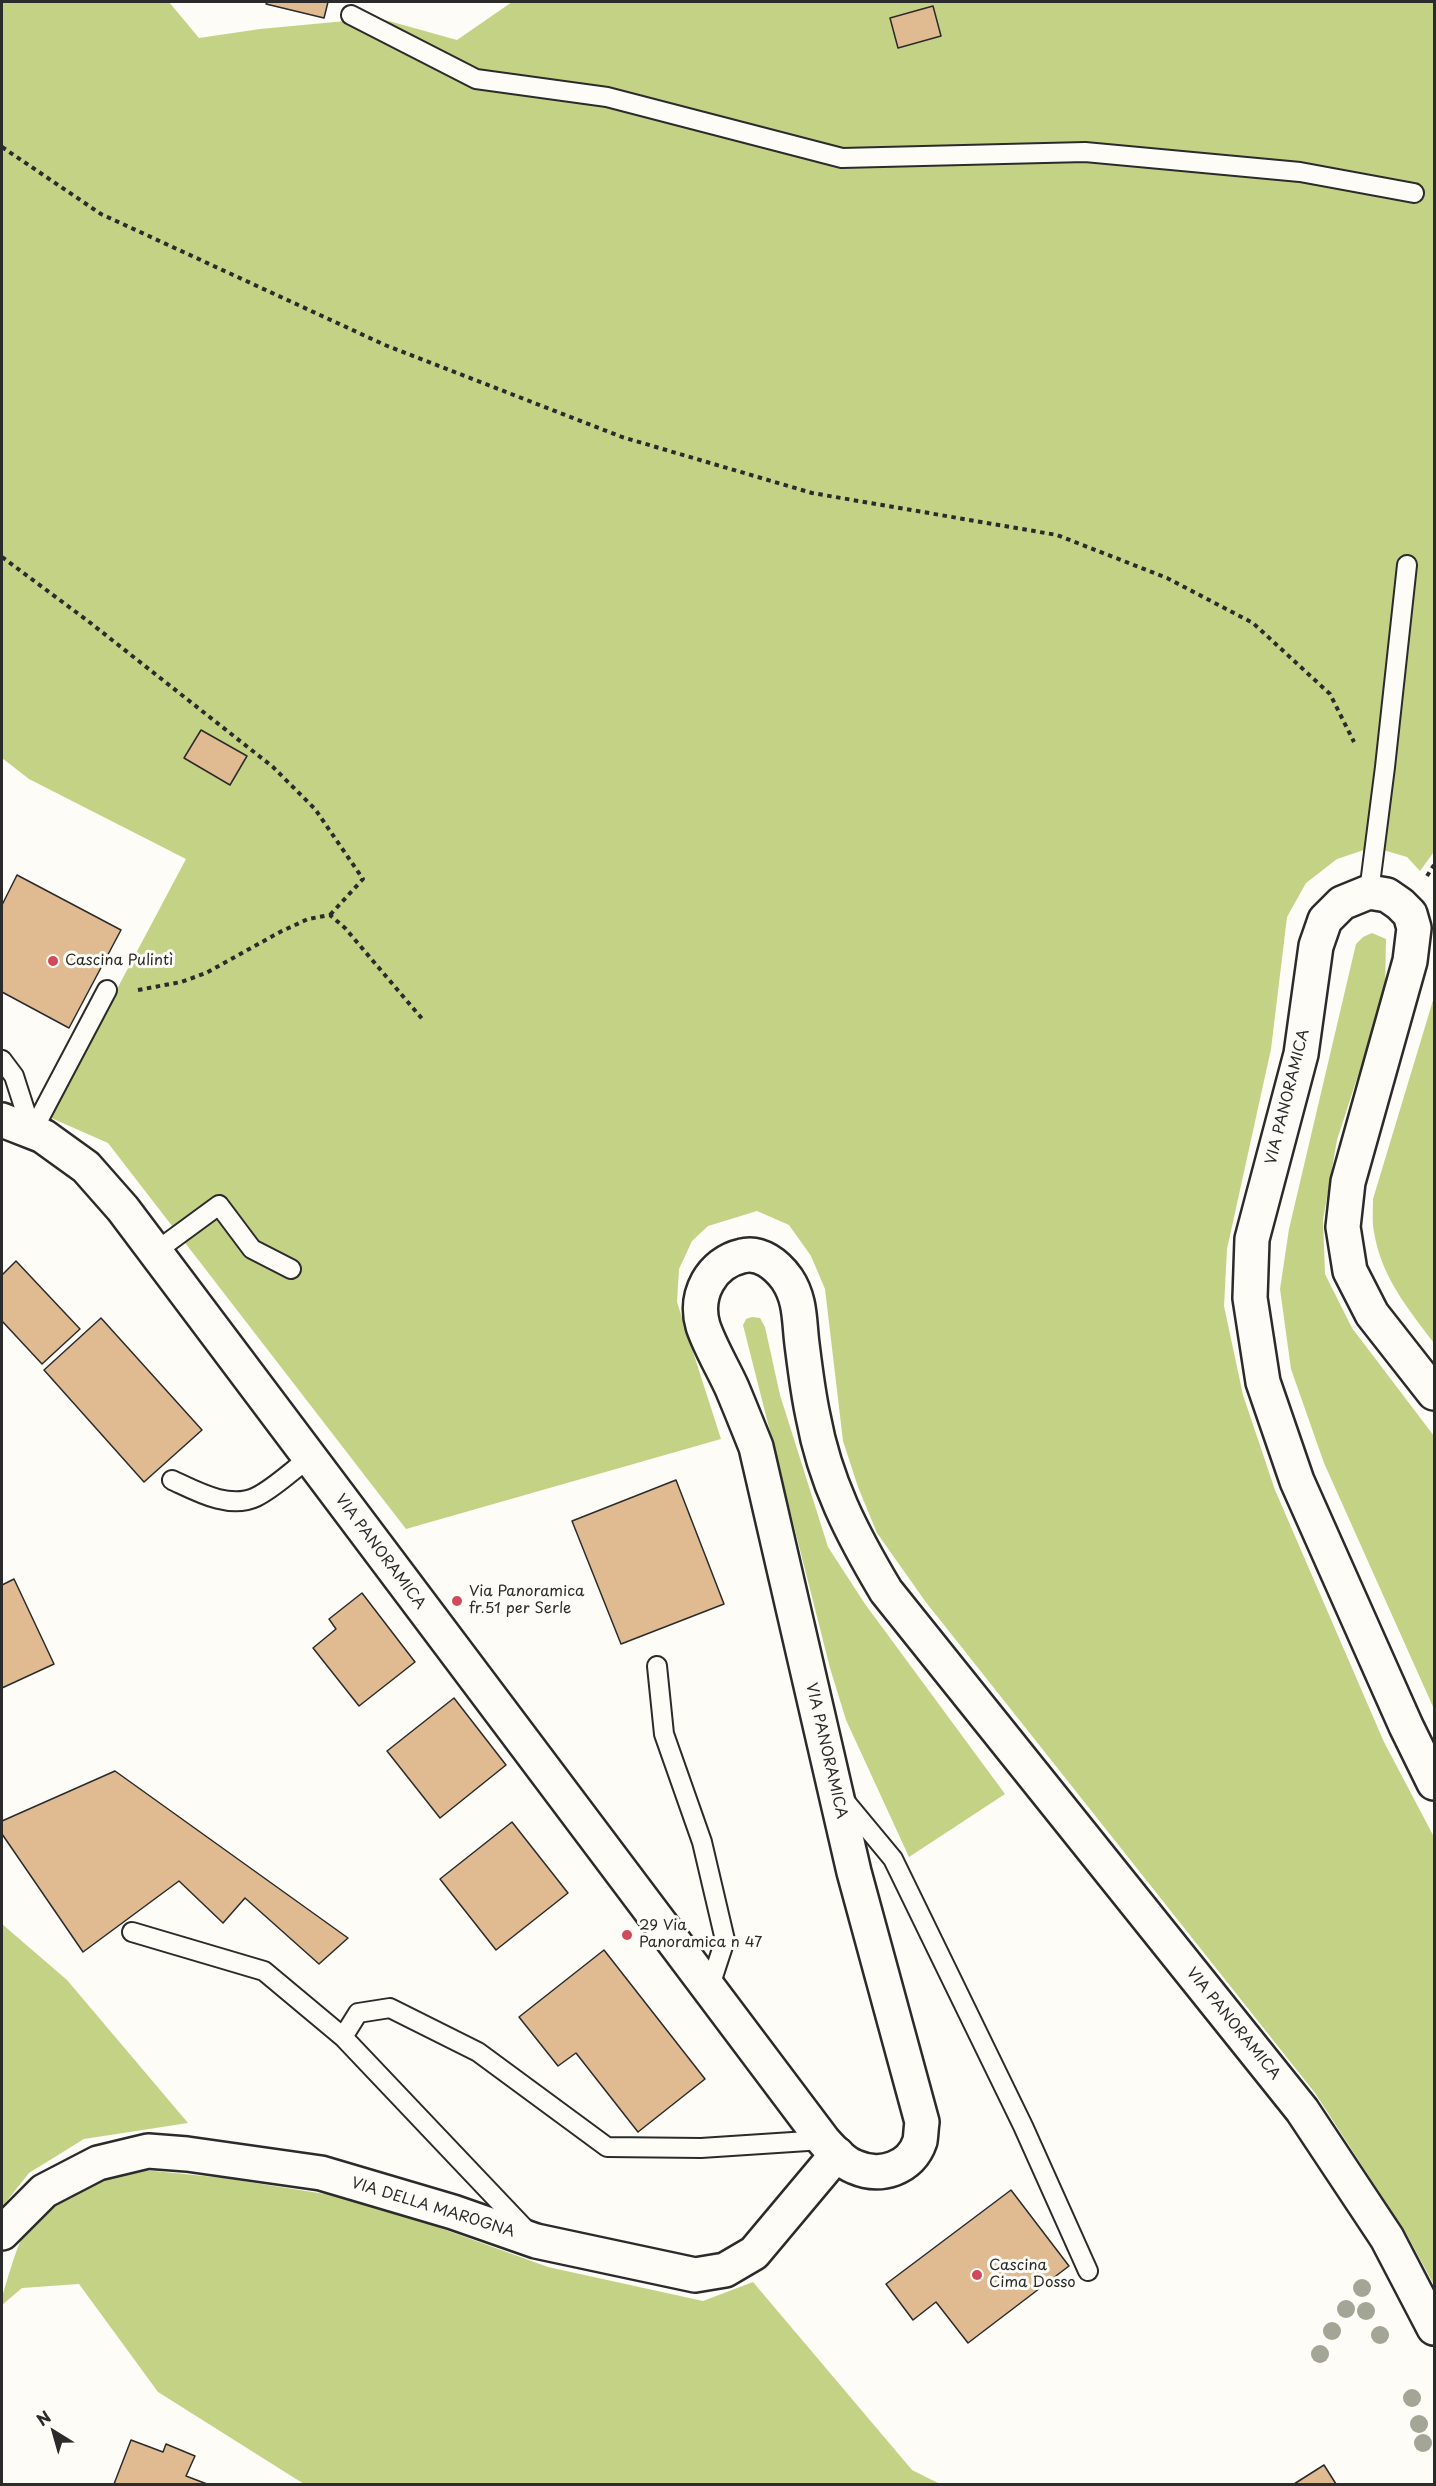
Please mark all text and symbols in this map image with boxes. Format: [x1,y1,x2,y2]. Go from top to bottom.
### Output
place label: Cascina Pulintì [65,952,173,970]
marker: Cascina Pulintì [46,954,60,968]
street label: VIA PANORAMICA [1262,1027,1314,1167]
street label: VIA PANORAMICA [331,1491,429,1613]
place label: Via Panoramica fr.51 per Serle [469,1583,584,1618]
marker: Via Panoramica fr.51 per Serle [450,1594,464,1608]
street label: VIA PANORAMICA [802,1681,850,1821]
place label: 29 Via Panoramica n 47 [639,1917,762,1952]
marker: 29 Via Panoramica n 47 [620,1928,634,1942]
street label: VIA PANORAMICA [1182,1964,1284,2084]
street label: VIA DELLA MAROGNA [349,2175,517,2241]
place label: Cascina Cima Dosso [989,2257,1076,2292]
marker: Cascina Cima Dosso [970,2268,984,2282]
north arrow [24,2402,84,2462]
text: N [31,2404,55,2431]

